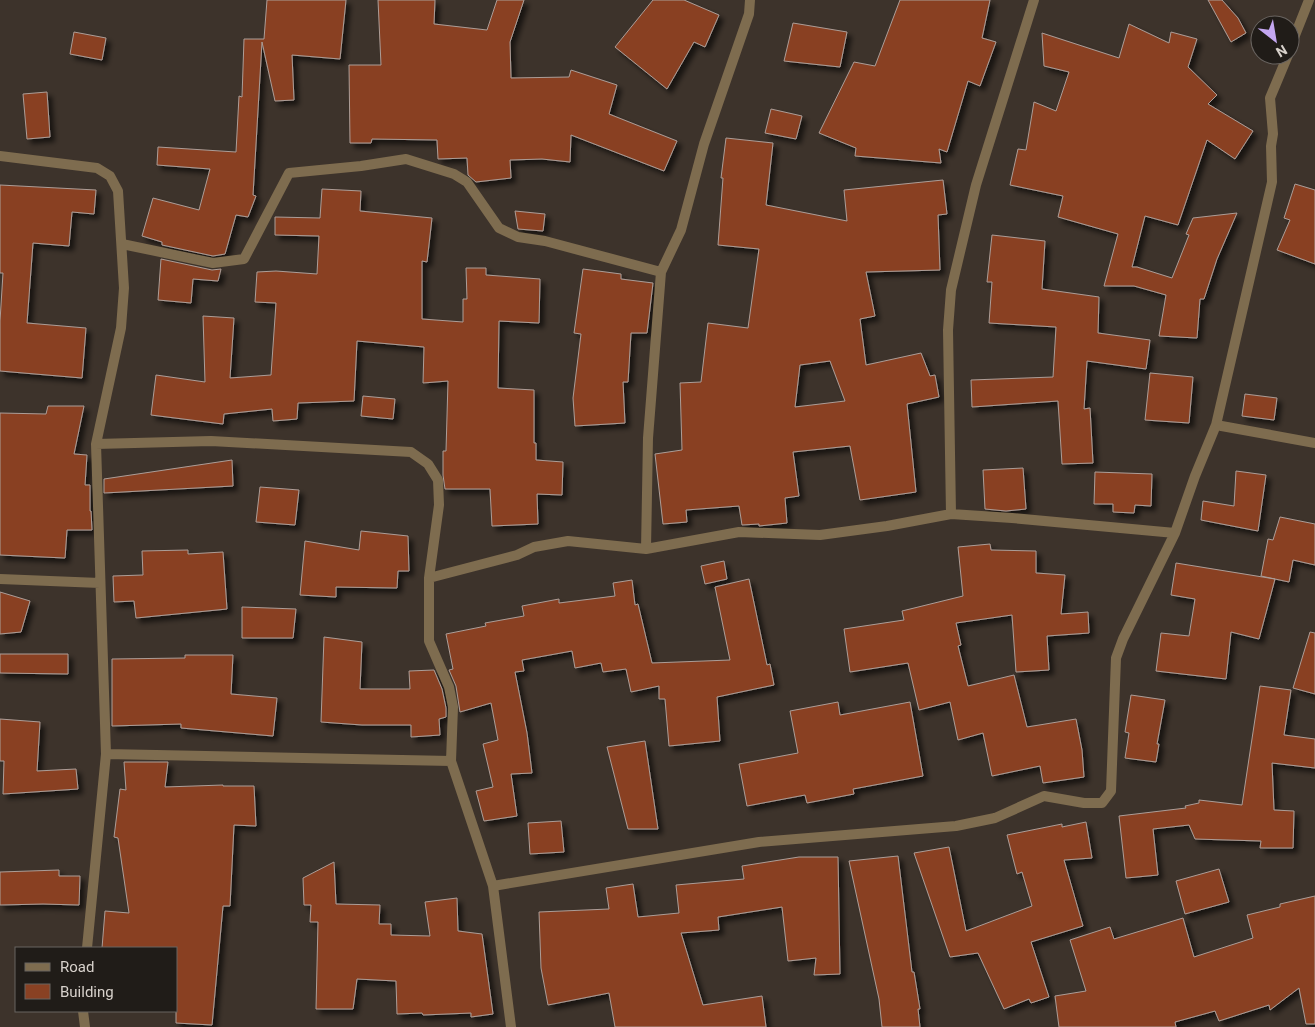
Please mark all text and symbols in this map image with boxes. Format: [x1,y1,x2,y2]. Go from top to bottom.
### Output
north arrow [1250,15,1300,65]
text: N [1273,42,1290,61]
legend [15,947,178,1012]
text: Road [60,958,94,976]
text: Building [60,983,114,1001]

